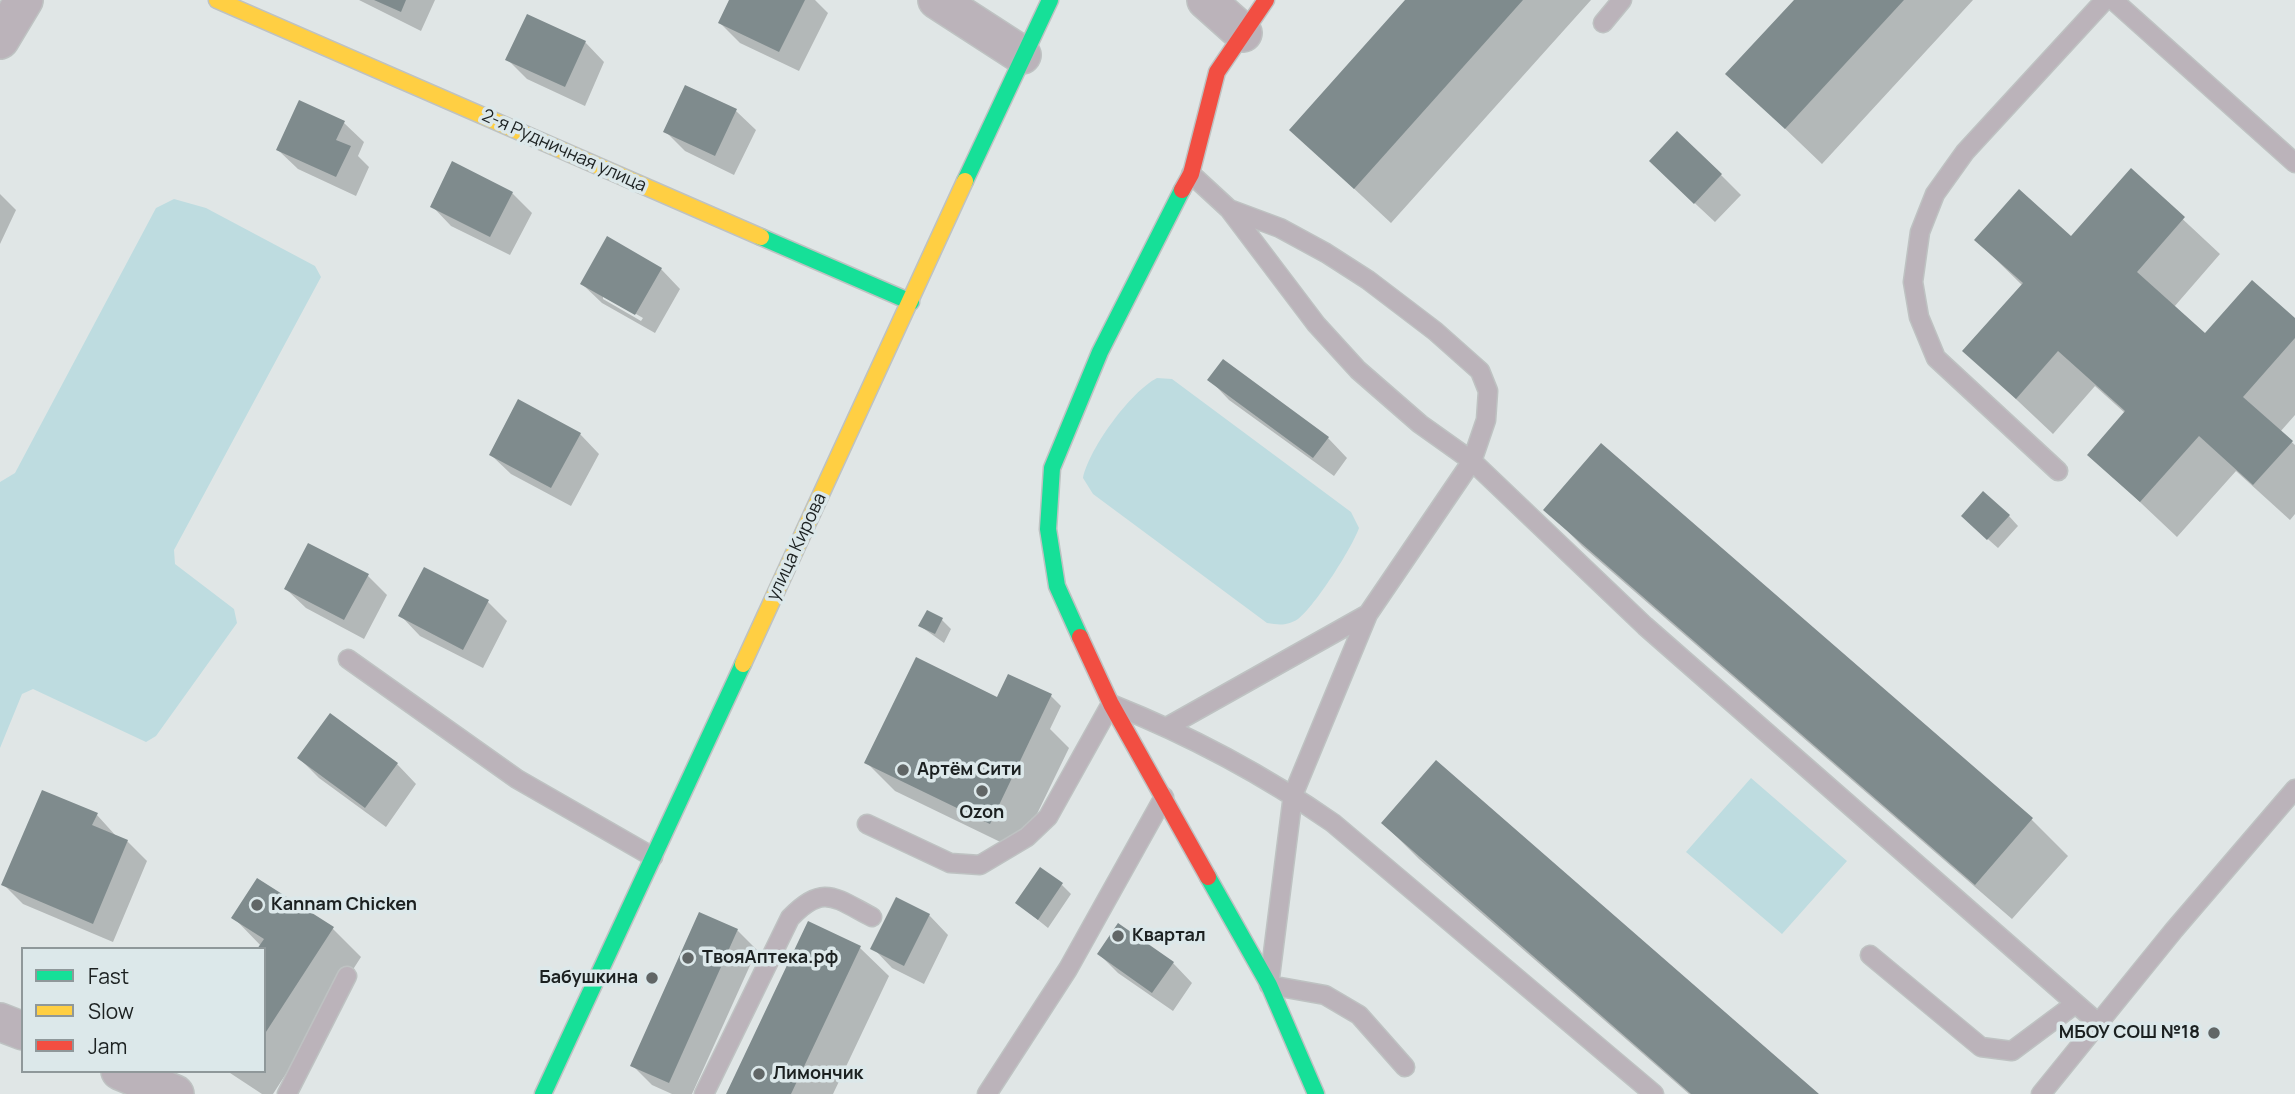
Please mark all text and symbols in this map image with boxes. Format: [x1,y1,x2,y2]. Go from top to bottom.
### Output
street label: 2-я Рудничная улица [478,105,650,197]
street label: улица Кирова [763,490,831,604]
place label: Артём Сити [917,759,1022,781]
marker: Артём Сити [895,762,911,778]
marker: Ozon [974,783,990,799]
place label: Ozon [960,802,1004,824]
place label: Kannam Chicken [271,894,417,916]
marker: Kannam Chicken [249,897,265,913]
place label: Квартал [1132,925,1206,947]
marker: Квартал [1110,928,1126,944]
legend [21,947,266,1073]
place label: ТвояАптека.рф [702,947,838,969]
marker: ТвояАптека.рф [680,950,696,966]
text: Fast [88,962,129,990]
place label: Бабушкина [539,967,638,989]
marker: Бабушкина [644,970,660,986]
text: Slow [88,997,134,1025]
place label: МБОУ СОШ №18 [2059,1022,2200,1044]
marker: МБОУ СОШ №18 [2206,1025,2222,1041]
text: Jam [88,1032,127,1060]
place label: Лимончик [773,1063,863,1085]
marker: Лимончик [751,1066,767,1082]

